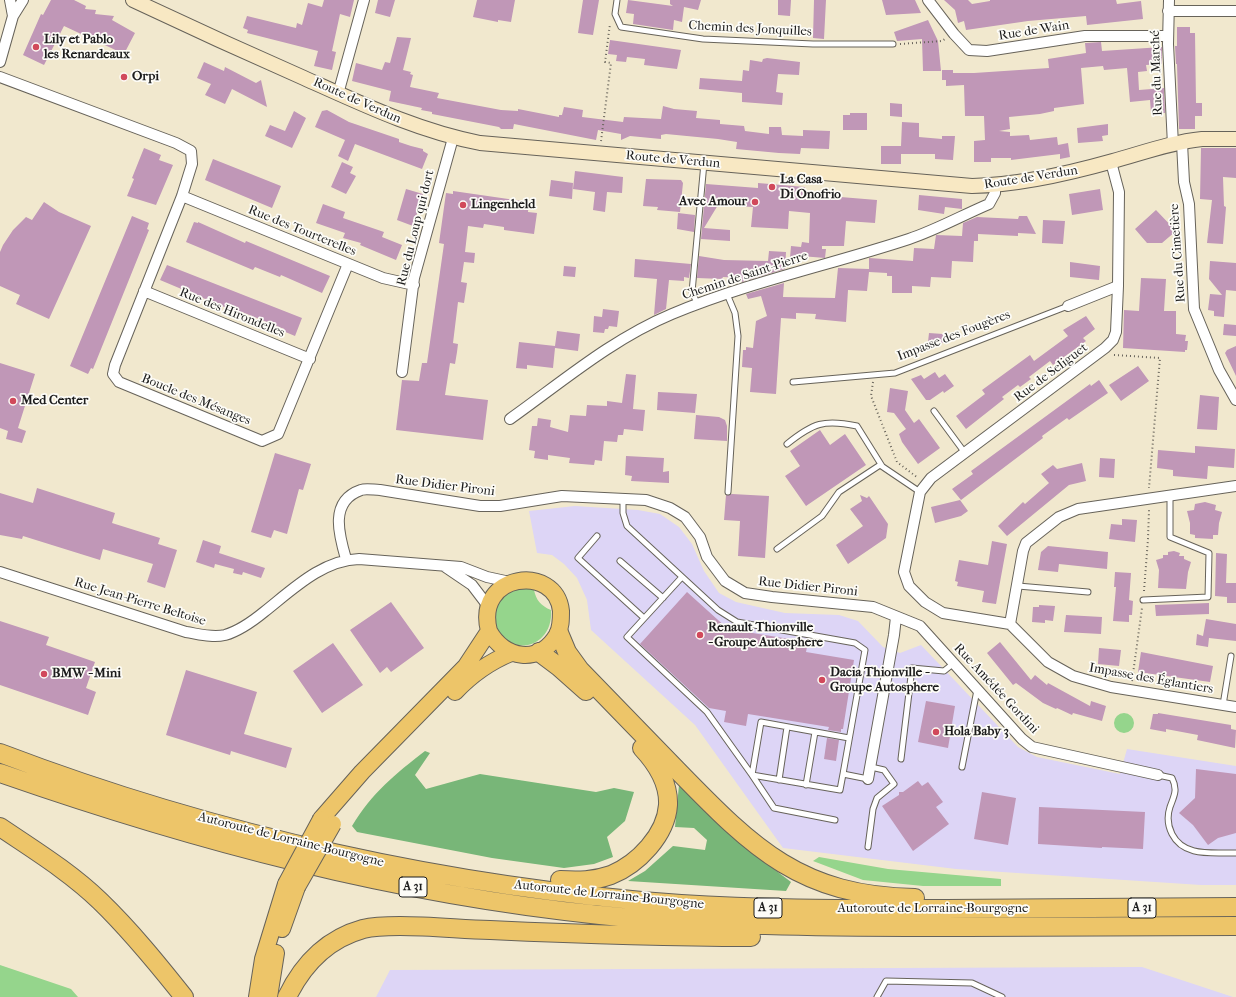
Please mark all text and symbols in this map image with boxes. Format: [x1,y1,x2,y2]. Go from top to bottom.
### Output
street label: Chemin des Jonquilles [688,18,812,40]
street label: Rue de Wain [998,18,1070,44]
street label: Rue du Marché [1148,30,1166,116]
place label: Lily et Pablo les Renardeaux [44,32,130,63]
marker: Lily et Pablo les Renardeaux [31,42,41,52]
place label: Orpi [132,69,159,85]
marker: Orpi [119,72,129,82]
street label: Route de Verdun [311,75,403,127]
street label: Route de Verdun [625,148,721,172]
street label: Route de Verdun [983,163,1079,193]
street label: Rue du Loup qui dort [394,168,438,288]
place label: La Casa Di Onofrio [780,172,841,203]
marker: La Casa Di Onofrio [767,182,777,192]
place label: Avec Amour [679,194,747,210]
place label: Lingenheld [471,197,535,213]
marker: Avec Amour [750,197,760,207]
marker: Lingenheld [458,200,468,210]
street label: Rue des Tourterelles [246,202,358,260]
street label: Rue du Cimetière [1167,203,1189,303]
street label: Chemin de Saint-Pierre [680,248,810,304]
street label: Rue des Hirondelles [177,285,287,341]
street label: Impasse des Fougères [895,307,1013,365]
street label: Rue de Seliguet [1011,340,1091,406]
street label: Boucle des Mésanges [139,371,253,429]
place label: Med Center [21,393,88,409]
marker: Med Center [8,396,18,406]
street label: Rue Didier Pironi [394,472,496,500]
street label: Rue Didier Pironi [757,574,859,600]
street label: Rue Jean-Pierre Beltoise [72,575,208,629]
place label: Renault Thionville - Groupe Autosphere [708,620,823,651]
marker: Renault Thionville - Groupe Autosphere [695,630,705,640]
street label: Rue Amédée Gordini [950,641,1042,737]
street label: Impasse des Églantiers [1088,660,1214,698]
place label: Dacia Thionville - Groupe Autosphere [830,665,939,696]
place label: BMW - Mini [52,666,121,682]
marker: BMW - Mini [39,669,49,679]
marker: Dacia Thionville - Groupe Autosphere [817,675,827,685]
place label: Hola Baby 3 [944,724,1009,740]
marker: Hola Baby 3 [931,727,941,737]
street label: Autoroute de Lorraine-Bourgogne [196,809,386,871]
road number: A 31 [399,877,427,897]
street label: Autoroute de Lorraine-Bourgogne [513,877,705,913]
road number: A 31 [754,898,782,918]
road number: A 31 [1128,898,1156,918]
street label: Autoroute de Lorraine-Bourgogne [838,901,1028,917]

